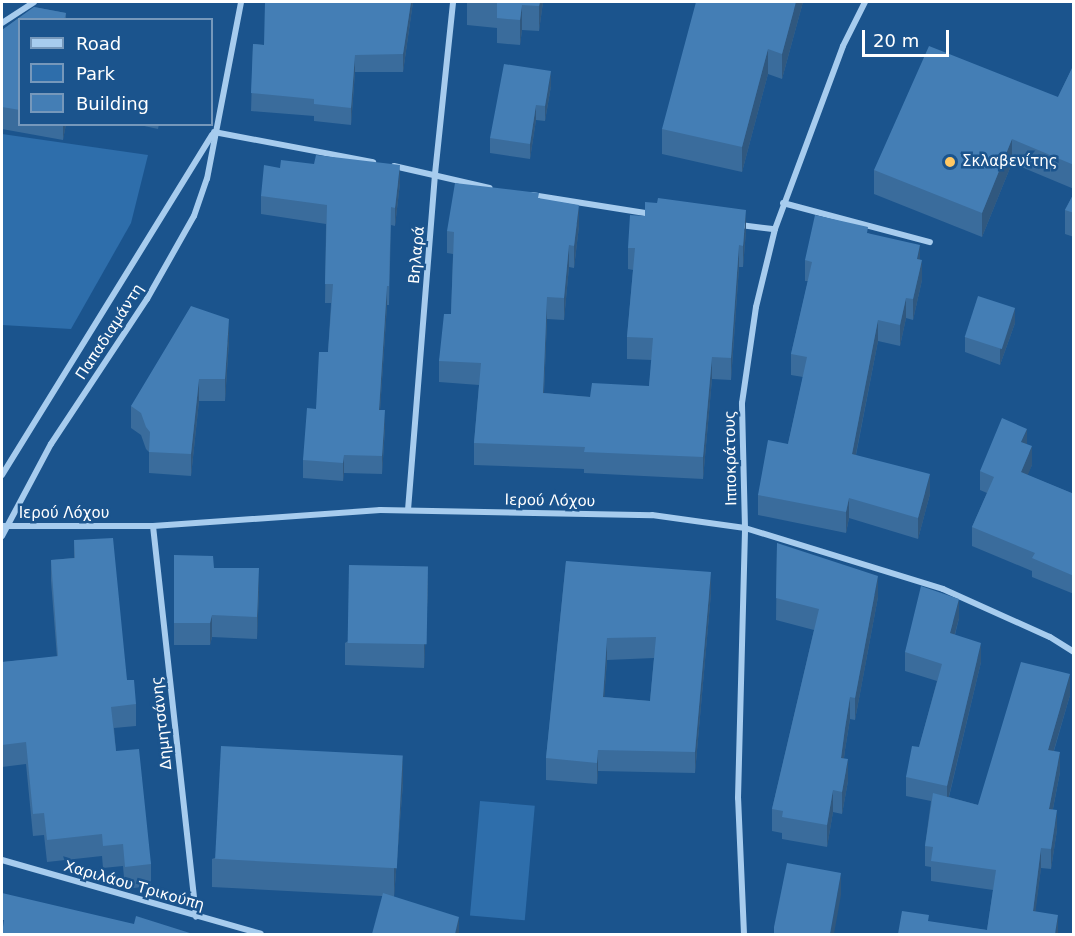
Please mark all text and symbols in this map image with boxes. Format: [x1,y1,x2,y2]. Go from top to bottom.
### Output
legend [18,18,213,126]
scale bar [865,18,952,56]
text: 20 m [873,30,919,51]
text: Road [76,33,121,54]
text: Park [76,63,115,84]
text: Building [76,93,149,114]
place label: Σκλαβενίτης [962,153,1058,171]
marker: Σκλαβενίτης [943,155,957,169]
street label: Βηλαρά [406,225,428,285]
street label: Παπαδιαμάντη [72,281,148,383]
street label: Ιπποκράτους [721,410,741,506]
street label: Ιερού Λόχου [505,491,595,511]
street label: Ιερού Λόχου [19,505,109,523]
street label: Δημητσάνης [148,675,176,771]
street label: Χαριλάου Τρικούπη [62,857,206,915]

